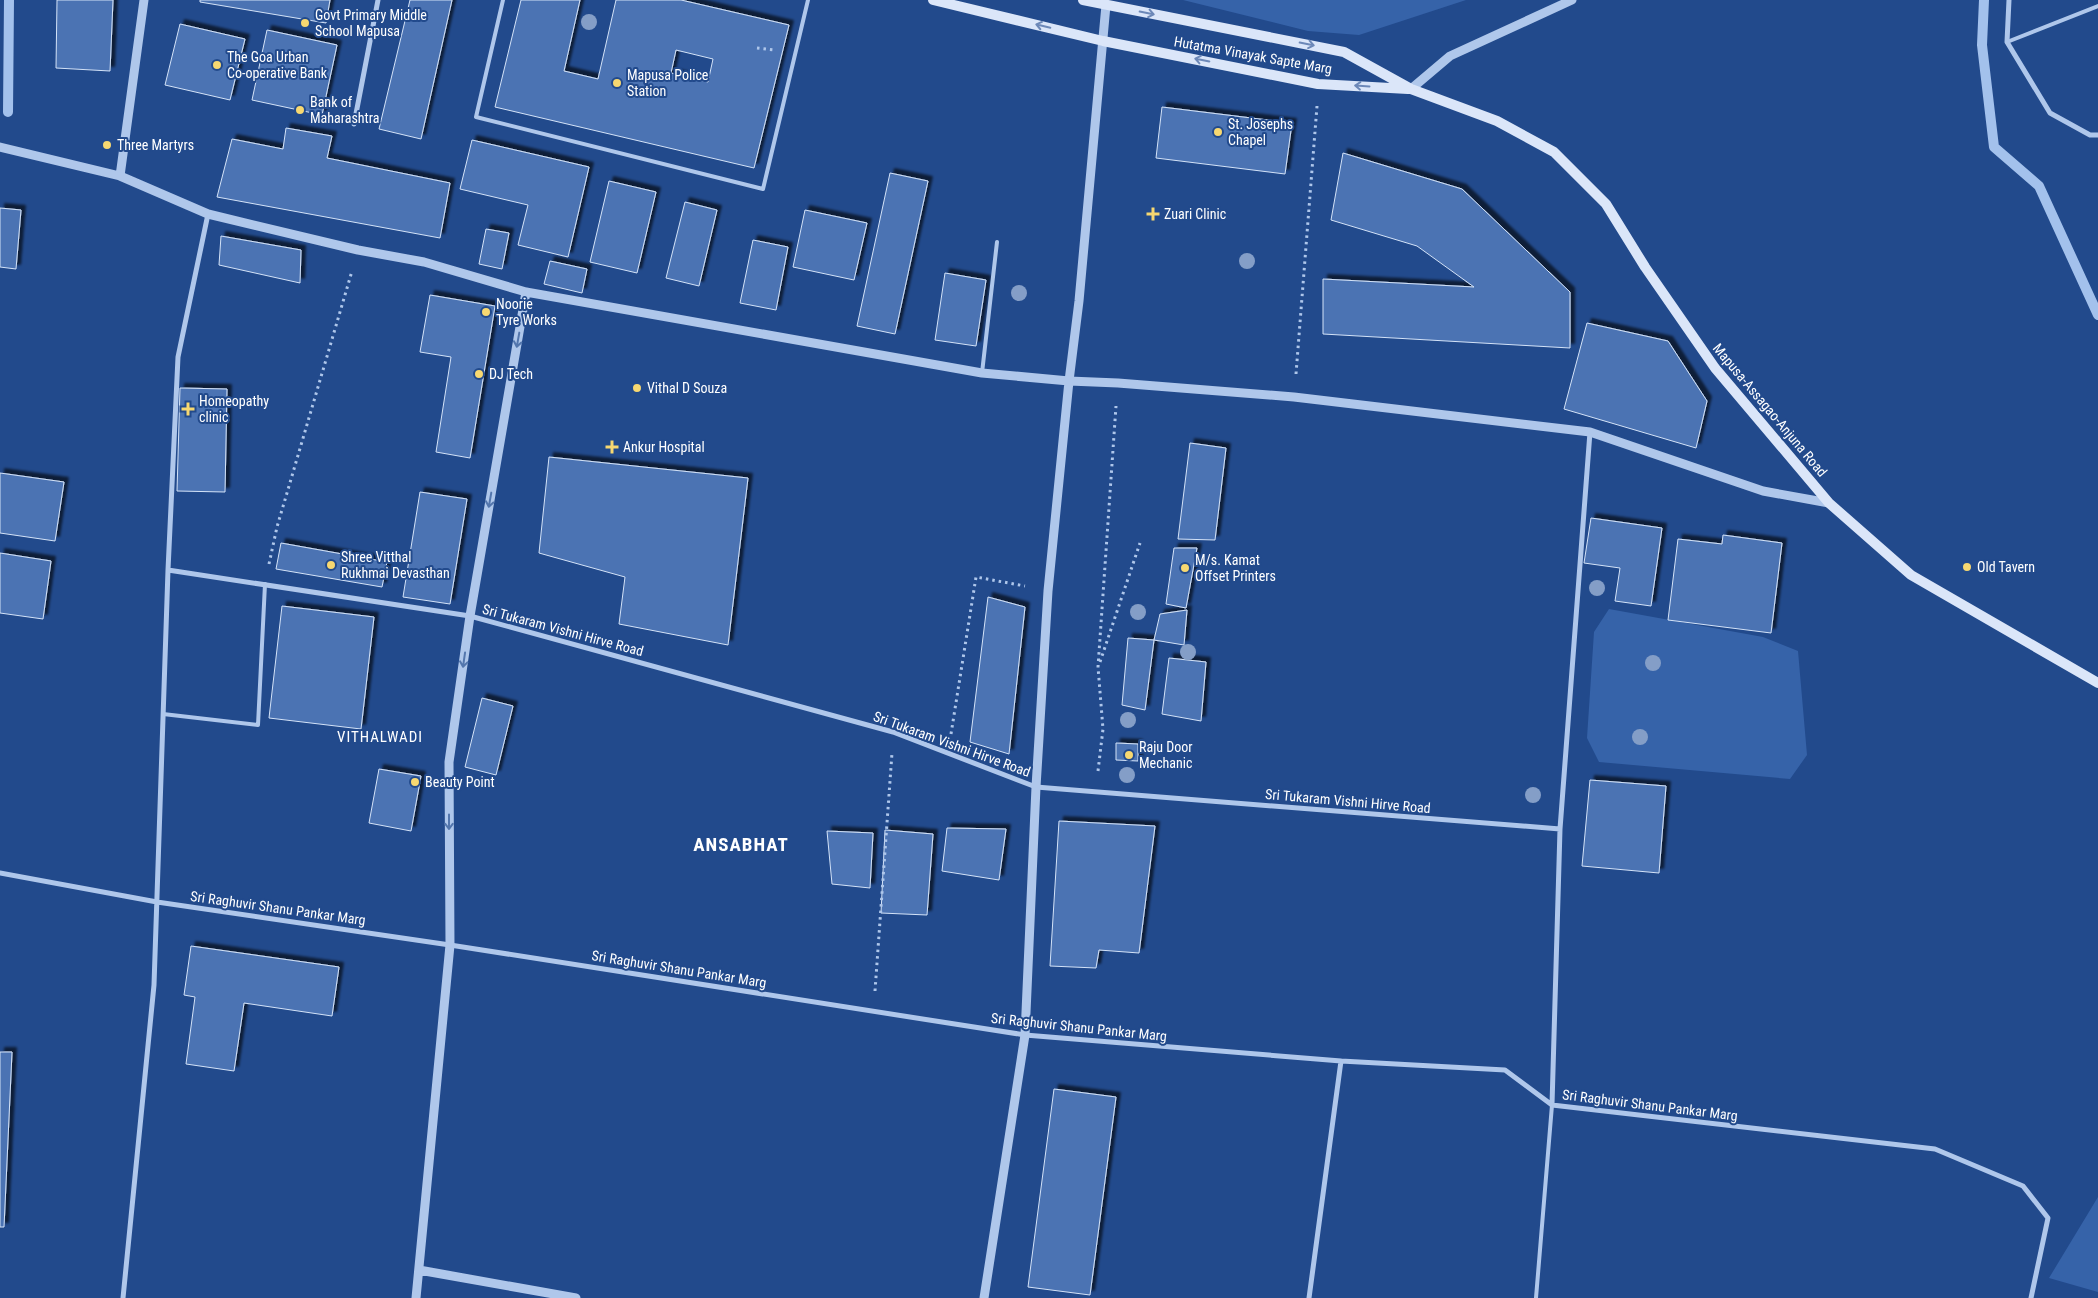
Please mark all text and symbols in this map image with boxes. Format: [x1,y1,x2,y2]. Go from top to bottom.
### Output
place label: Govt Primary Middle School Mapusa [315,7,427,39]
one-way arrow [1139,9,1155,19]
marker: Govt Primary Middle School Mapusa [299,17,311,29]
one-way arrow [1036,21,1052,30]
street label: Hutatma Vinayak Sapte Marg [1173,33,1333,77]
one-way arrow [1298,40,1314,50]
place label: The Goa Urban Co-operative Bank [227,49,328,81]
one-way arrow [1195,55,1211,65]
marker: The Goa Urban Co-operative Bank [211,59,223,71]
place label: Mapusa Police Station [627,67,709,99]
marker: Mapusa Police Station [611,77,623,89]
one-way arrow [1355,82,1371,91]
place label: Bank of Maharashtra [310,94,379,126]
marker: Bank of Maharashtra [294,104,306,116]
place label: St. Josephs Chapel [1228,116,1293,148]
marker: St. Josephs Chapel [1212,126,1224,138]
place label: Three Martyrs [117,137,194,153]
marker: Three Martyrs [101,139,113,151]
place label: Zuari Clinic [1164,206,1226,222]
marker: Zuari Clinic [1146,207,1160,221]
place label: Noorie Tyre Works [496,296,557,328]
marker: Noorie Tyre Works [480,306,492,318]
one-way arrow [512,332,522,348]
street label: Mapusa-Assagao-Anjuna Road [1710,340,1830,480]
place label: DJ Tech [489,366,533,382]
marker: DJ Tech [473,368,485,380]
place label: Vithal D Souza [647,380,727,396]
marker: Vithal D Souza [631,382,643,394]
place label: Homeopathy clinic [199,393,269,425]
marker: Homeopathy clinic [181,402,195,416]
place label: Ankur Hospital [623,439,705,455]
marker: Ankur Hospital [605,440,619,454]
one-way arrow [484,492,494,508]
place label: Shree Vitthal Rukhmai Devasthan [341,549,450,581]
place label: M/s. Kamat Offset Printers [1195,552,1276,584]
marker: Shree Vitthal Rukhmai Devasthan [325,559,337,571]
place label: Old Tavern [1977,559,2035,575]
marker: Old Tavern [1961,561,1973,573]
marker: M/s. Kamat Offset Printers [1179,562,1191,574]
street label: Sri Tukaram Vishni Hirve Road [481,601,645,659]
one-way arrow [458,652,468,668]
street label: Sri Tukaram Vishni Hirve Road [871,708,1033,780]
district label: VITHALWADI [337,728,423,746]
place label: Raju Door Mechanic [1139,739,1193,771]
marker: Raju Door Mechanic [1123,749,1135,761]
place label: Beauty Point [425,774,495,790]
marker: Beauty Point [409,776,421,788]
street label: Sri Tukaram Vishni Hirve Road [1265,786,1431,816]
one-way arrow [445,814,454,830]
district label: ANSABHAT [693,833,789,856]
street label: Sri Raghuvir Shanu Pankar Marg [189,888,367,928]
street label: Sri Raghuvir Shanu Pankar Marg [590,947,768,991]
street label: Sri Raghuvir Shanu Pankar Marg [990,1010,1168,1044]
street label: Sri Raghuvir Shanu Pankar Marg [1561,1086,1739,1124]

